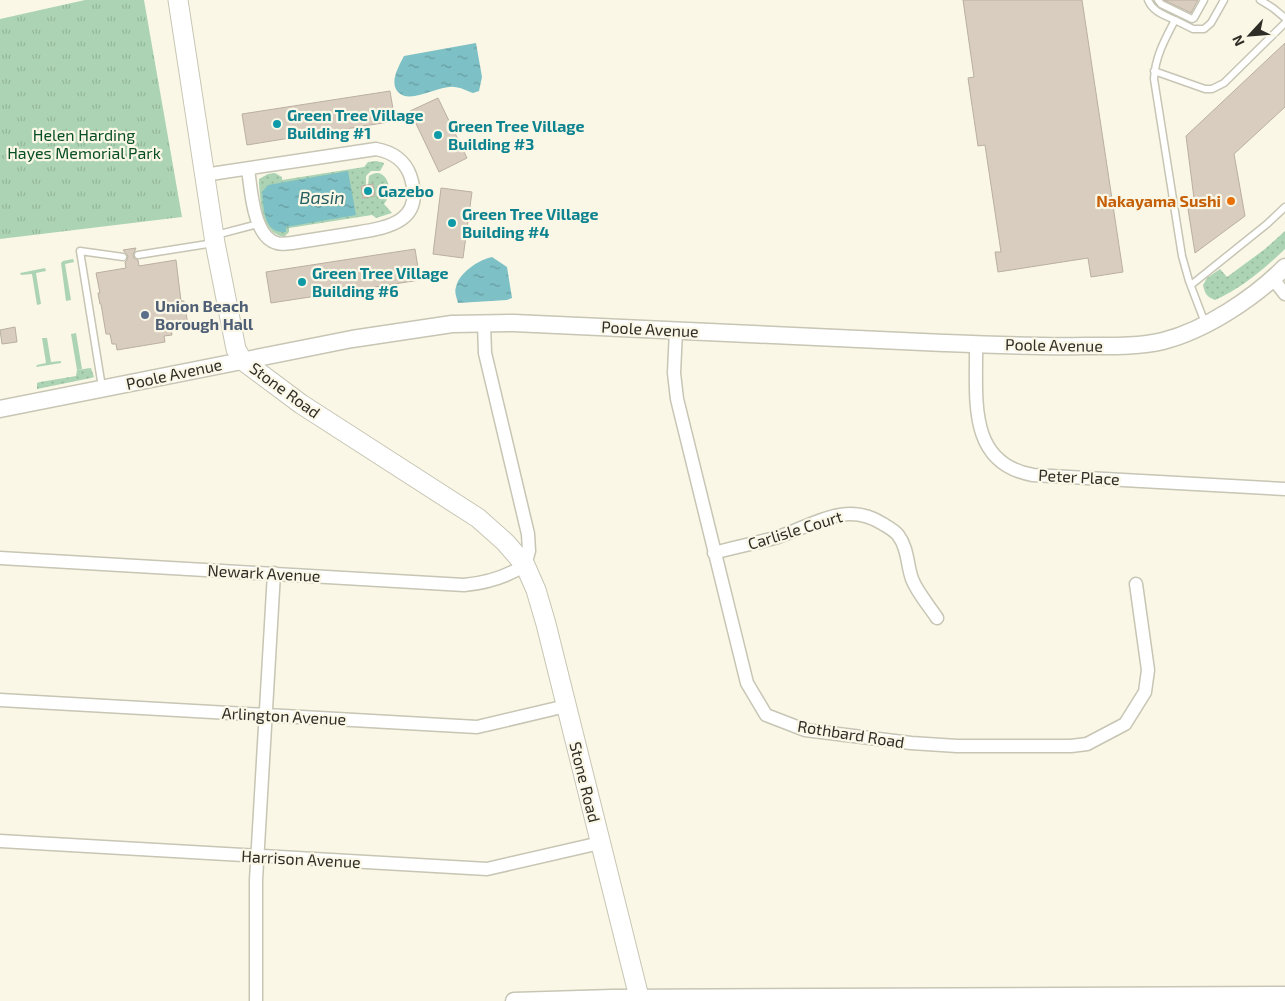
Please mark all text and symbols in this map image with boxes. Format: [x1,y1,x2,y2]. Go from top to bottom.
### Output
north arrow [1225,10,1275,60]
text: N [1228,33,1248,49]
place label: Green Tree Village Building #1 [287,105,424,142]
place label: Green Tree Village Building #3 [448,116,585,153]
marker: Green Tree Village Building #1 [271,118,283,130]
park label: Helen Harding Hayes Memorial Park [7,125,161,162]
marker: Green Tree Village Building #3 [432,129,444,141]
place label: Gazebo [378,181,434,200]
marker: Gazebo [362,185,374,197]
water label: Basin [299,186,345,208]
place label: Nakayama Sushi [1096,191,1221,211]
marker: Nakayama Sushi [1225,195,1237,207]
place label: Green Tree Village Building #4 [462,204,599,241]
marker: Green Tree Village Building #4 [446,217,458,229]
place label: Green Tree Village Building #6 [312,263,449,300]
marker: Green Tree Village Building #6 [296,276,308,288]
place label: Union Beach Borough Hall [155,296,254,333]
marker: Union Beach Borough Hall [139,309,151,321]
street label: Poole Avenue [601,316,699,341]
street label: Poole Avenue [1005,334,1103,355]
street label: Poole Avenue [124,354,224,393]
street label: Stone Road [246,358,324,421]
street label: Peter Place [1038,465,1120,488]
street label: Carlisle Court [745,506,844,553]
street label: Newark Avenue [207,560,321,585]
street label: Arlington Avenue [221,703,347,728]
street label: Rothbard Road [796,716,906,751]
street label: Stone Road [566,740,605,824]
street label: Harrison Avenue [241,846,361,871]

